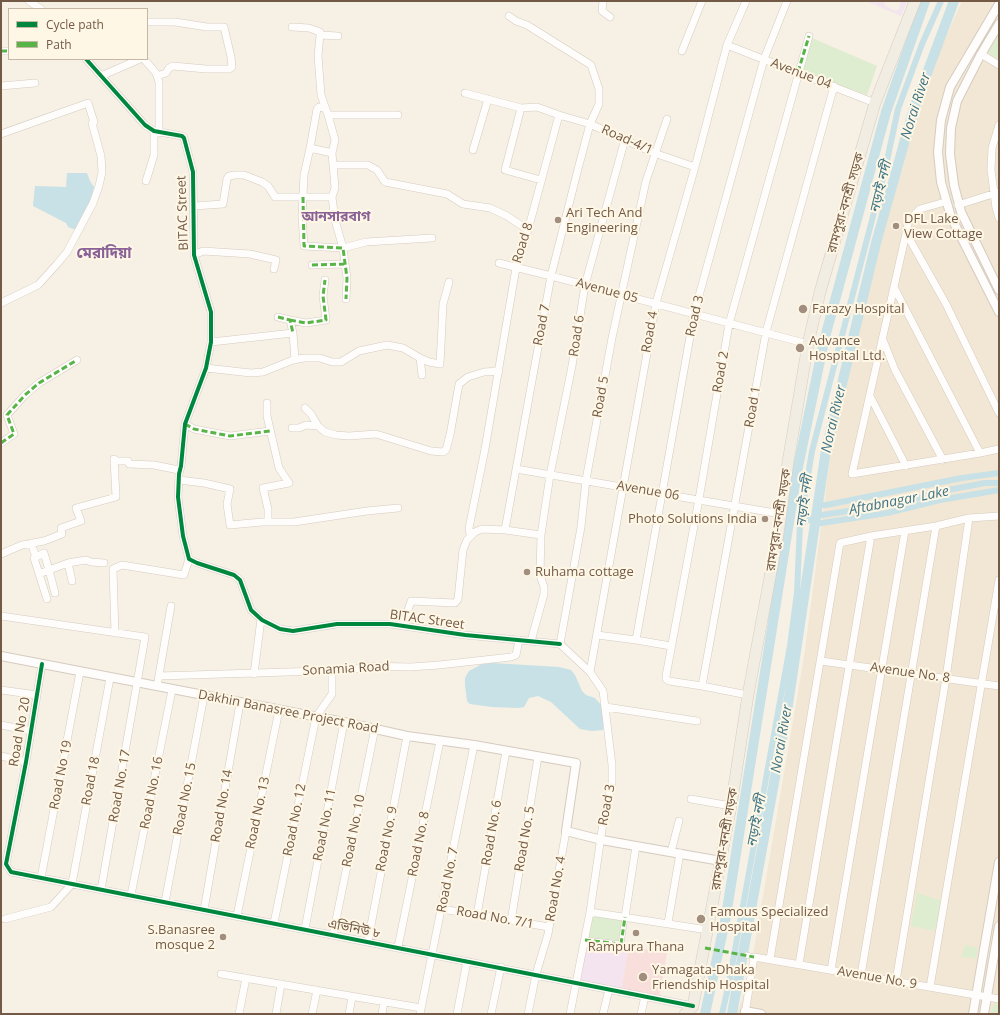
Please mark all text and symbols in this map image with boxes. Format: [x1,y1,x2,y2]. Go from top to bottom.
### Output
legend [8,8,148,60]
text: Cycle path [46,16,104,33]
text: Path [46,36,72,53]
street label: Avenue 04 [769,55,833,93]
water label: Norai River [897,71,935,141]
street label: Road-4/1 [599,122,655,158]
street label: রামপুরা-বনশ্রী সড়ক [824,151,868,255]
water label: নড়াই নদী [866,159,896,215]
street label: BITAC Street [174,175,192,251]
place label: Ari Tech And Engineering [566,205,642,236]
district label: আনসারবাগ [302,209,370,225]
place label: DFL Lake View Cottage [904,211,983,242]
marker: Ari Tech And Engineering [553,215,563,225]
street label: Road 8 [509,221,537,265]
marker: DFL Lake View Cottage [891,221,901,231]
district label: মেরাদিয়া [77,245,131,263]
street label: Avenue 05 [574,275,640,307]
street label: Road 3 [683,294,707,338]
place label: Farazy Hospital [812,301,904,317]
street label: Road 7 [530,303,554,347]
marker: Farazy Hospital [797,303,809,315]
street label: Road 4 [639,310,661,354]
street label: Road 6 [566,314,588,358]
place label: Advance Hospital Ltd. [809,333,885,364]
marker: Advance Hospital Ltd. [794,342,806,354]
street label: Road 2 [710,350,732,394]
street label: Road 5 [590,375,612,419]
water label: Norai River [818,384,850,454]
street label: Road 1 [742,385,764,429]
street label: রামপুরা-বনশ্রী সড়ক [763,468,795,572]
water label: নড়াই নদী [793,474,817,528]
street label: Avenue 06 [615,478,681,504]
water label: Aftabnagar Lake [848,483,950,519]
place label: Photo Solutions India [628,511,757,527]
marker: Photo Solutions India [760,514,770,524]
place label: Ruhama cottage [535,564,634,580]
marker: Ruhama cottage [522,567,532,577]
street label: BITAC Street [389,607,465,633]
street label: Sonamia Road [302,659,390,679]
street label: Avenue No. 8 [869,660,951,686]
street label: Dakhin Banasree Project Road [197,687,379,737]
street label: Road No 20 [6,696,34,768]
water label: Norai River [768,704,796,774]
street label: Road No 19 [47,739,75,811]
street label: Road No. 17 [106,748,134,824]
street label: Road 18 [79,755,103,807]
street label: Road No. 16 [137,755,167,831]
street label: Road No. 15 [170,761,200,837]
street label: Road No. 14 [208,768,236,844]
street label: Road No. 13 [243,775,273,851]
street label: Road No. 12 [280,782,310,858]
street label: Road 3 [595,783,619,827]
street label: Road No. 11 [310,787,340,863]
street label: রামপুরা-বনশ্রী সড়ক [708,787,742,891]
street label: Road No. 10 [339,793,369,869]
water label: নড়াই নদী [744,793,770,849]
street label: Road No. 6 [479,799,505,867]
street label: Road No. 9 [373,805,401,873]
street label: Road No. 5 [512,805,538,873]
street label: Road No. 8 [405,810,433,878]
street label: Road No. 7 [434,846,462,914]
street label: Road No. 4 [543,855,569,923]
street label: Road No. 7/1 [455,904,535,932]
place label: Famous Specialized Hospital [710,904,828,935]
marker: Famous Specialized Hospital [695,913,707,925]
street label: এভিনিউ ৮ [326,916,382,942]
place label: S.Banasree mosque 2 [148,922,215,953]
marker: Rampura Thana [631,928,641,938]
marker: S.Banasree mosque 2 [218,932,228,942]
place label: Rampura Thana [588,939,684,955]
place label: Yamagata-Dhaka Friendship Hospital [652,962,769,993]
street label: Avenue No. 9 [836,963,918,993]
marker: Yamagata-Dhaka Friendship Hospital [637,971,649,983]

